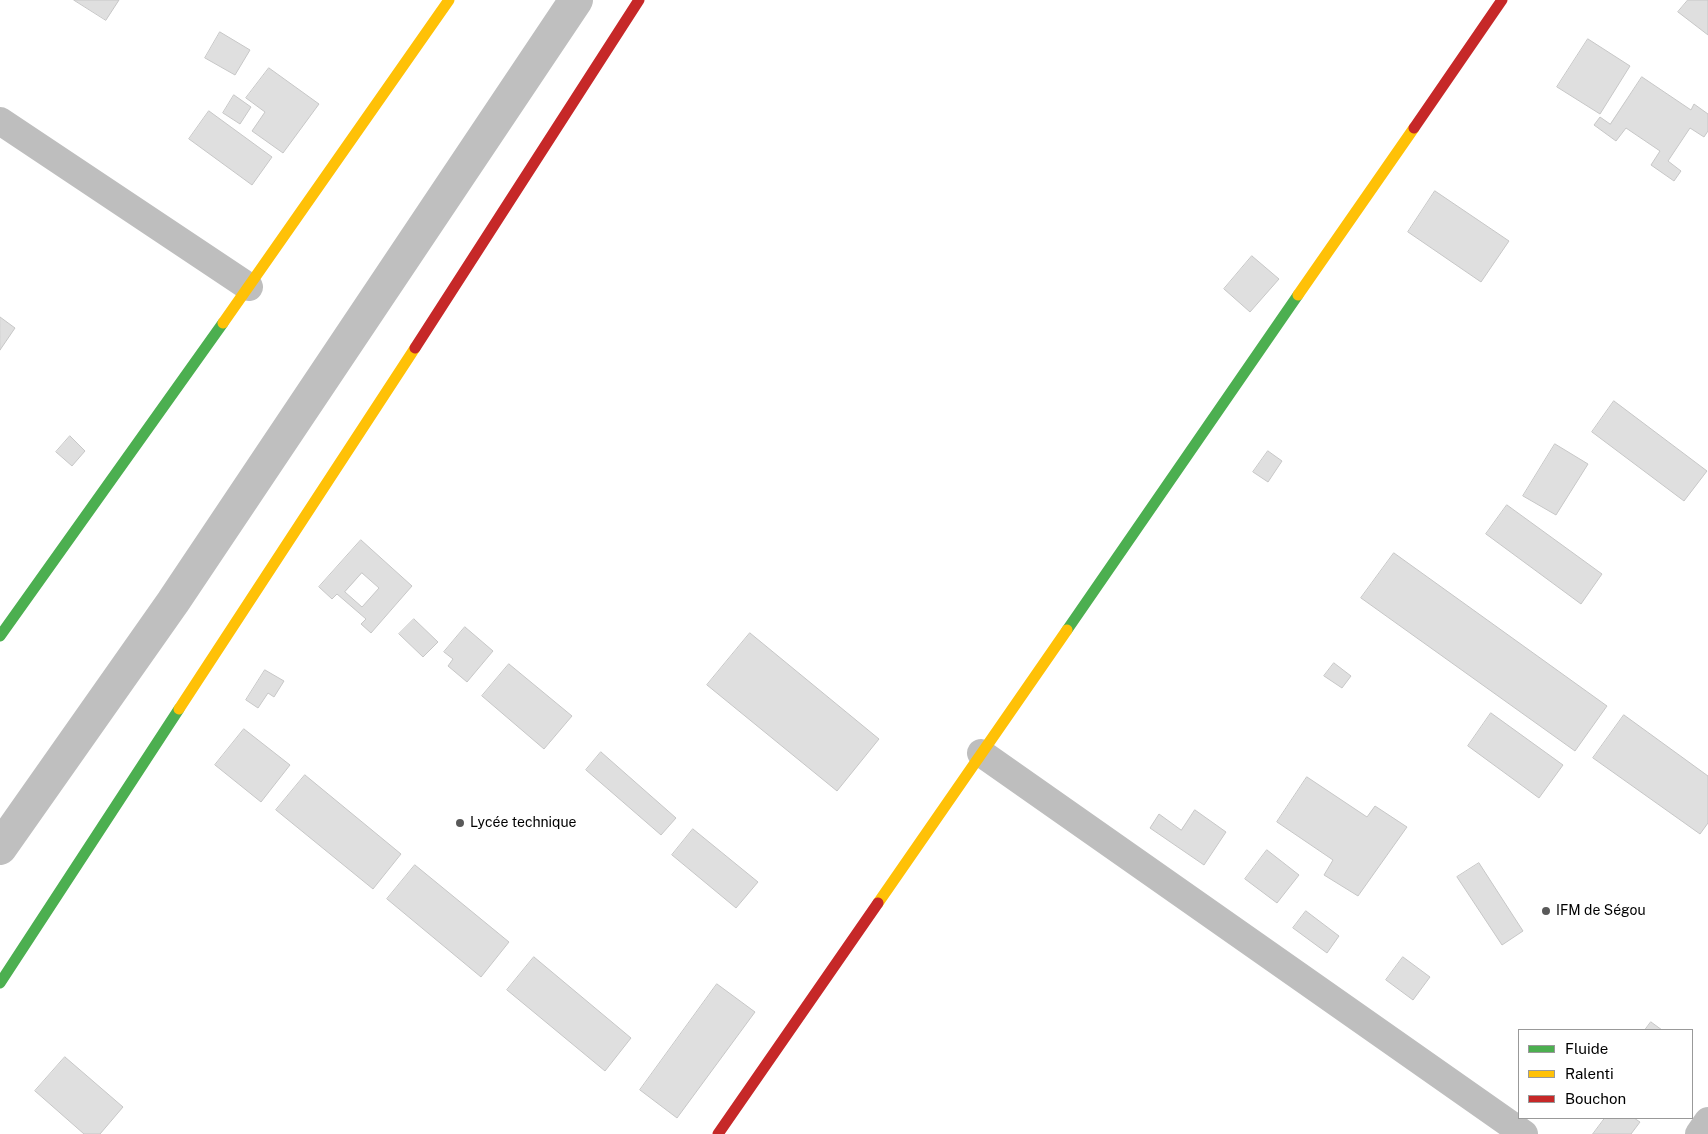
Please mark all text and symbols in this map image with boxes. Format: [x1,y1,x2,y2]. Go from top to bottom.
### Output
place label: Lycée technique [470,815,576,831]
marker: Lycée technique [454,817,466,829]
place label: IFM de Ségou [1556,903,1646,919]
marker: IFM de Ségou [1540,905,1552,917]
legend [1518,1029,1693,1119]
text: Fluide [1565,1040,1608,1057]
text: Ralenti [1565,1065,1614,1082]
text: Bouchon [1565,1090,1626,1107]

